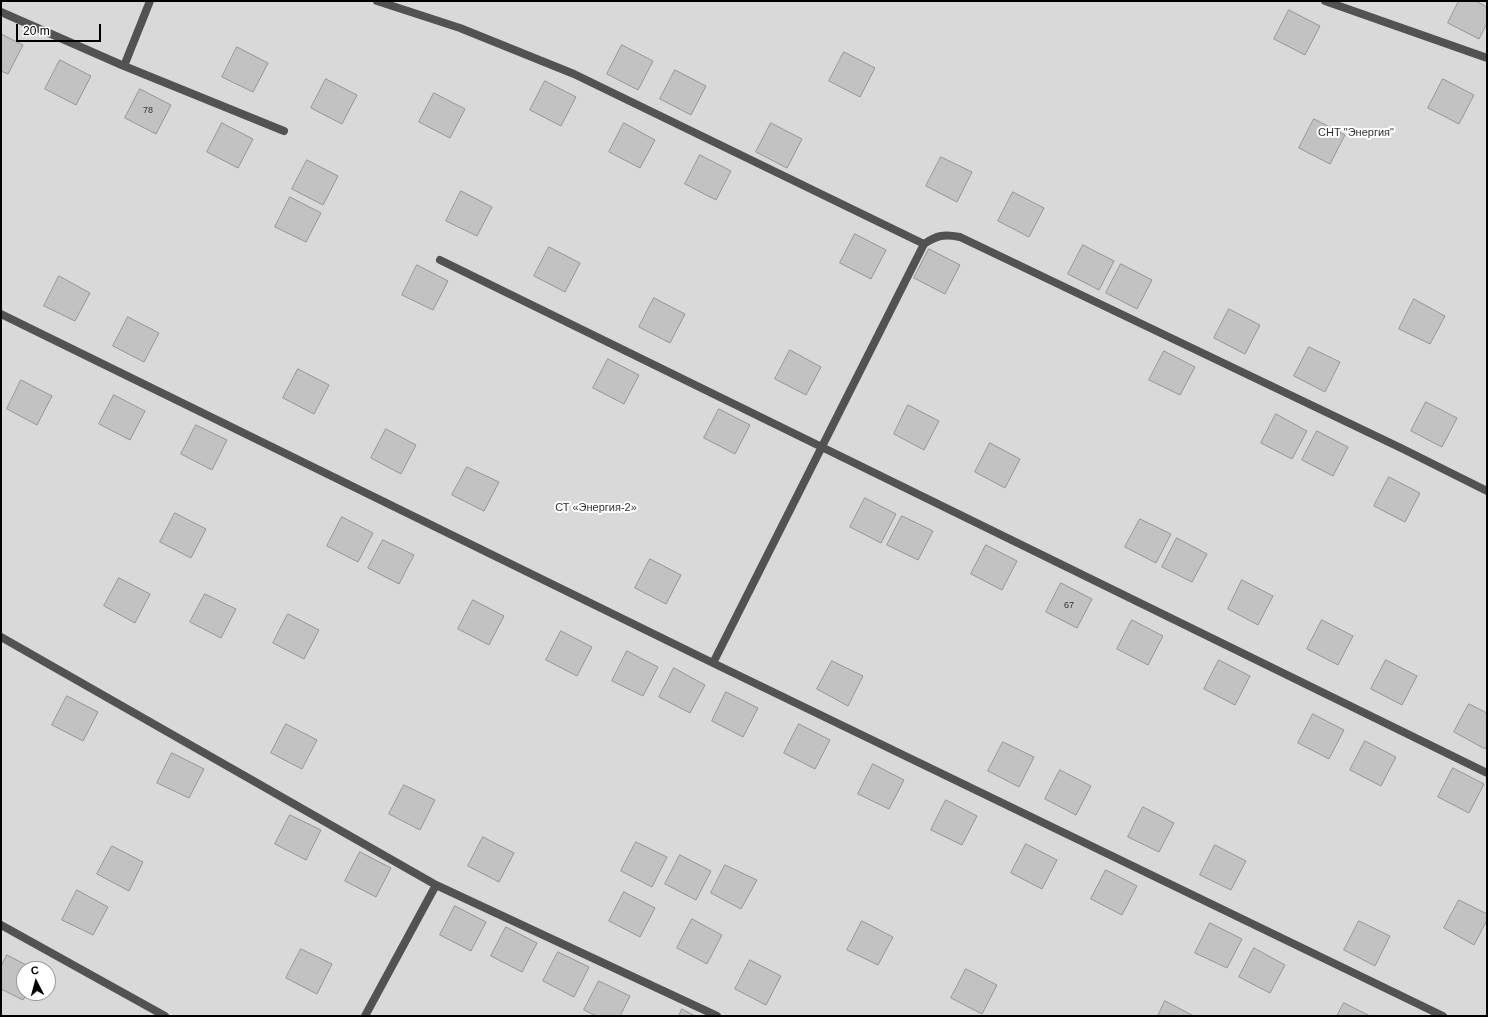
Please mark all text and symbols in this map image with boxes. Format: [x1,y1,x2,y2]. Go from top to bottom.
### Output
scale bar [18,16,103,42]
text: 20 m [23,24,50,38]
house number: 78 [143,106,153,116]
park label: СНТ "Энергия" [1318,126,1394,140]
park label: СТ «Энергия-2» [555,501,637,515]
house number: 67 [1064,601,1074,611]
north arrow [16,961,56,1001]
text: С [30,964,39,976]

